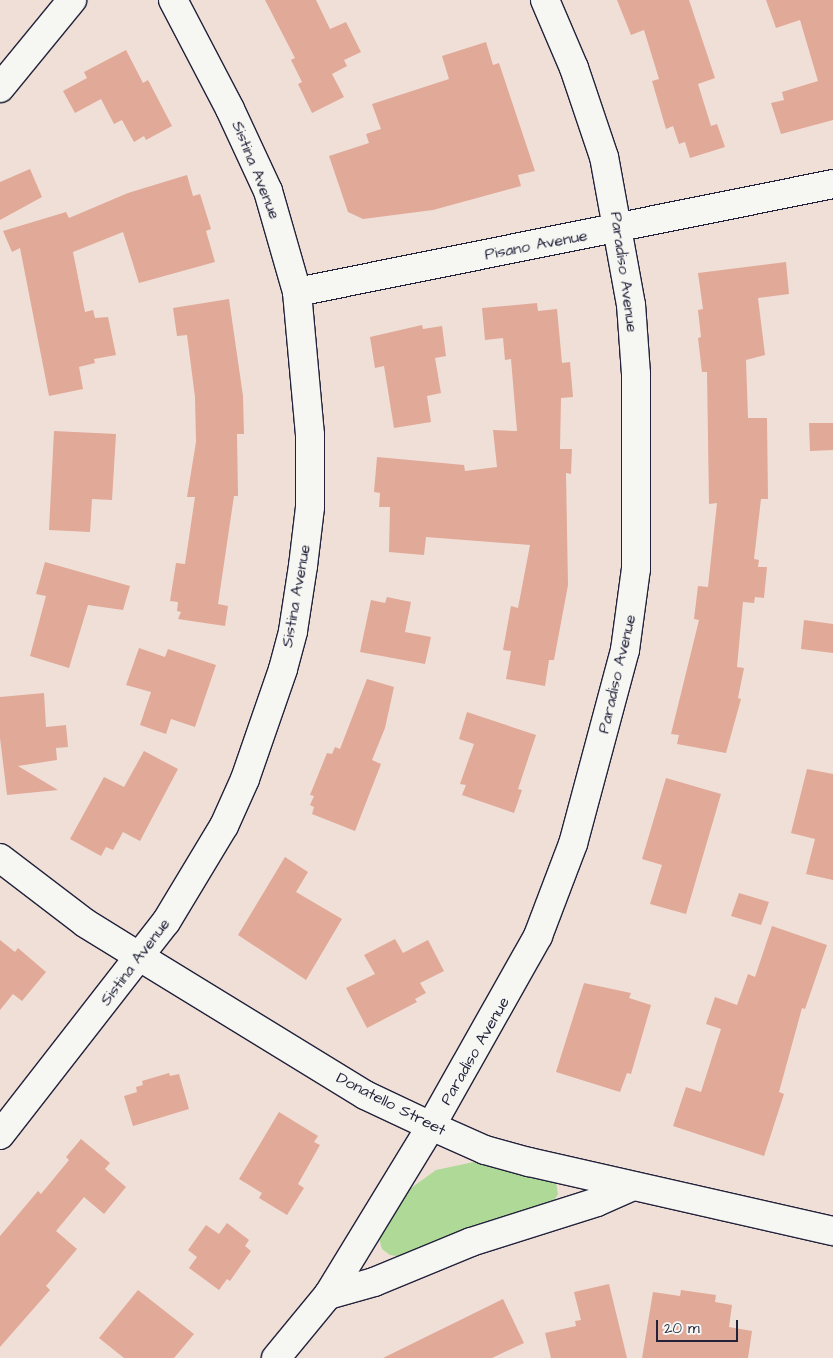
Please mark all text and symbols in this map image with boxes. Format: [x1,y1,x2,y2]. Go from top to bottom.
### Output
street label: Sistina Avenue [228,118,284,222]
street label: Paradiso Avenue [606,211,642,333]
street label: Pisano Avenue [483,226,589,264]
street label: Sistina Avenue [278,543,314,649]
street label: Paradiso Avenue [594,613,640,735]
street label: Sistina Avenue [96,915,174,1009]
street label: Paradiso Avenue [436,994,514,1108]
street label: Donatello Street [333,1068,449,1140]
scale bar [658,1310,740,1342]
text: 20 m [664,1318,700,1339]

